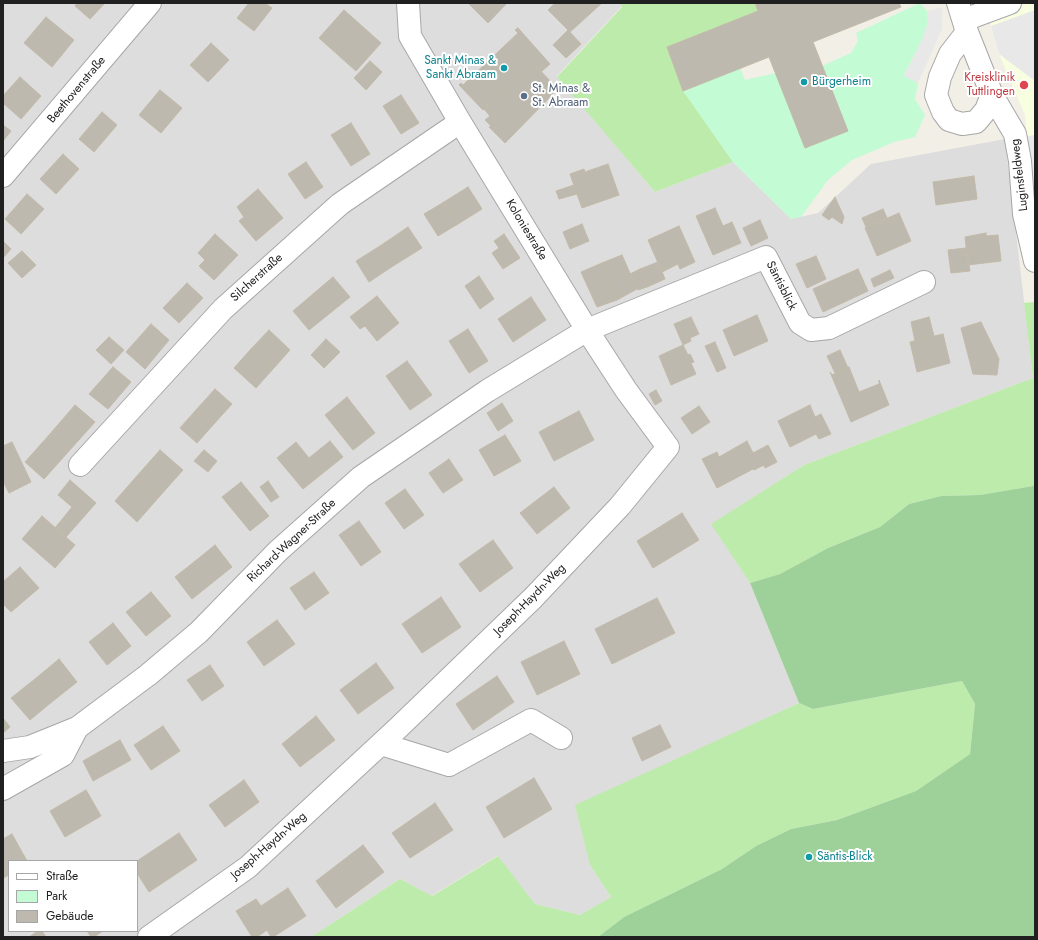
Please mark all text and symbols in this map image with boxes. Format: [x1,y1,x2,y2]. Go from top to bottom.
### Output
street label: Beethovenstraße [45,54,109,126]
place label: Sankt Minas & Sankt Abraam [424,54,496,82]
marker: Sankt Minas & Sankt Abraam [499,63,509,73]
place label: Kreisklinik Tuttlingen [964,71,1015,99]
place label: Bürgerheim [812,75,871,89]
marker: Bürgerheim [799,77,809,87]
marker: Kreisklinik Tuttlingen [1018,79,1030,91]
place label: St. Minas & St. Abraam [532,82,590,110]
marker: St. Minas & St. Abraam [519,91,529,101]
street label: Luginsfeldweg [1008,138,1032,212]
street label: Koloniestraße [502,197,550,263]
street label: Silcherstraße [228,251,286,305]
street label: Säntisblick [762,259,800,313]
street label: Richard-Wagner-Straße [245,496,339,586]
street label: Joseph-Haydn-Weg [491,561,569,639]
street label: Joseph-Haydn-Weg [228,809,310,883]
place label: Säntis-Blick [817,850,873,864]
marker: Säntis-Blick [804,852,814,862]
legend [8,860,138,932]
text: Straße [46,867,78,885]
text: Park [46,887,67,905]
text: Gebäude [46,907,93,925]

